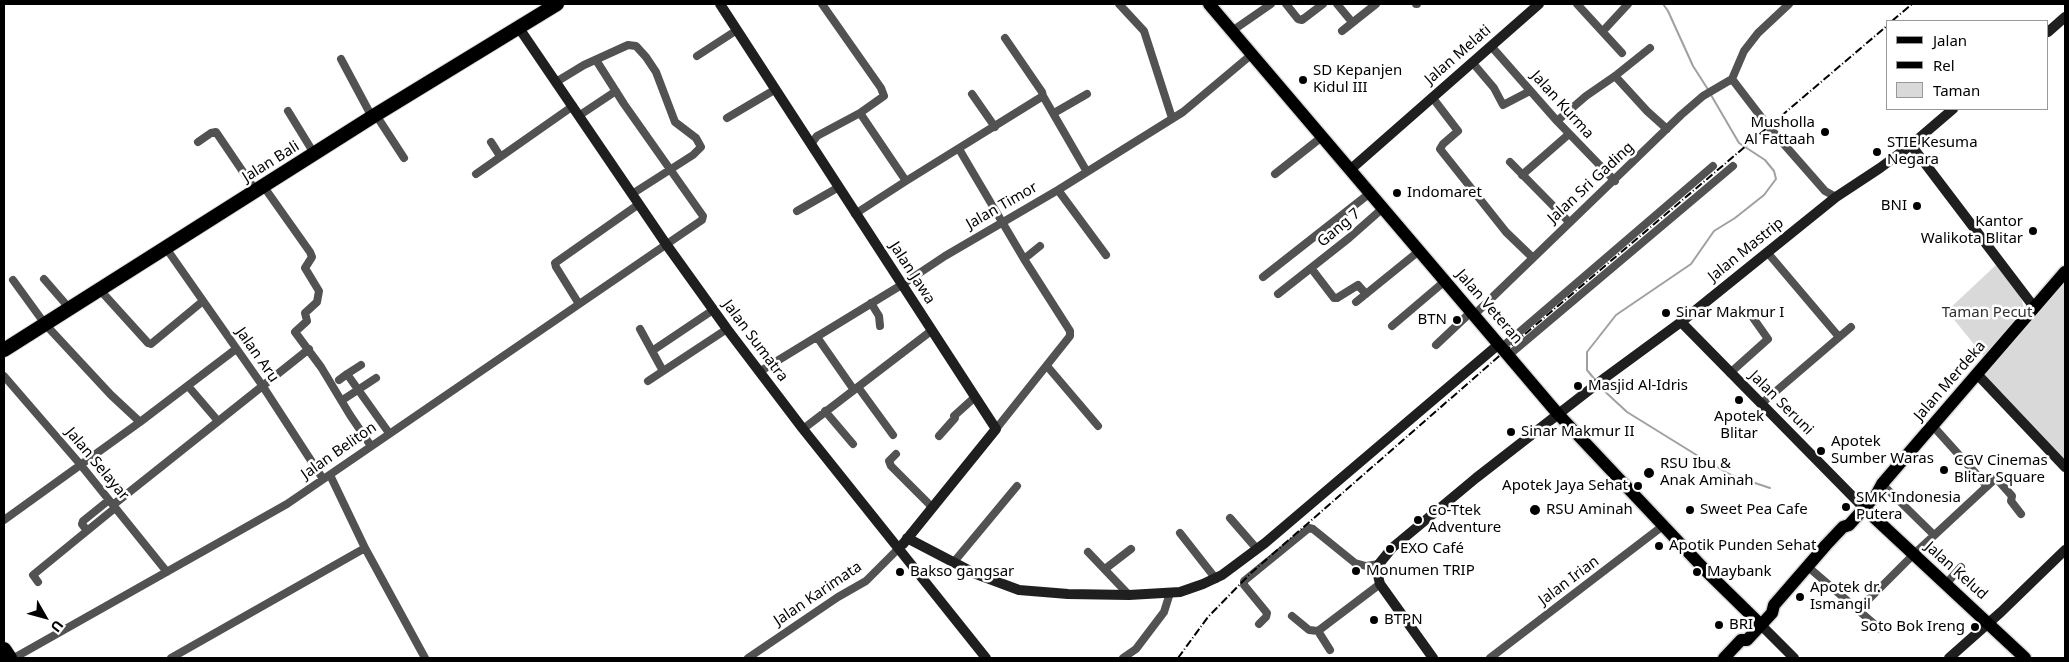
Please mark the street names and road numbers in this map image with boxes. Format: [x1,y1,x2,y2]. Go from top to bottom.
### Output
street label: Jalan Melati [1421,21,1495,89]
street label: Jalan Kurma [1527,67,1597,143]
street label: Jalan Bali [239,137,303,187]
street label: Jalan Sri Gading [1544,139,1638,227]
street label: Jalan Timor [963,178,1041,234]
street label: Gang 7 [1314,205,1364,251]
street label: Jalan Mastrip [1705,214,1787,286]
street label: Jalan Jawa [885,238,939,308]
street label: Jalan Veteran [1452,266,1526,348]
street label: Jalan Sumatra [718,297,792,385]
street label: Jalan Aru [232,324,282,386]
street label: Jalan Merdeka [1910,337,1990,425]
street label: Jalan Seruni [1745,367,1817,439]
street label: Jalan Beliton [298,418,380,484]
street label: Jalan Selayar [61,424,133,504]
street label: Jalan Kelud [1921,538,1991,604]
street label: Jalan Irian [1535,553,1603,609]
street label: Jalan Karimata [771,558,865,630]

